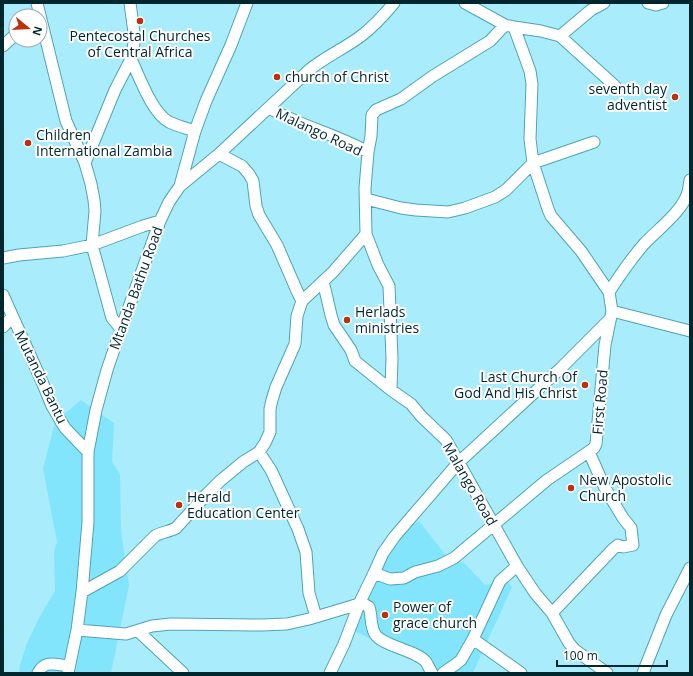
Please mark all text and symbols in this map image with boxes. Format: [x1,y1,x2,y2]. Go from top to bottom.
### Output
north arrow [8,8,48,48]
marker: Pentecostal Churches of Central Africa [135,16,145,26]
text: N [29,25,47,38]
place label: Pentecostal Churches of Central Africa [70,26,211,61]
place label: church of Christ [285,67,389,86]
marker: church of Christ [272,72,282,82]
place label: seventh day adventist [588,79,668,114]
marker: seventh day adventist [670,92,680,102]
street label: Malango Road [273,103,366,160]
place label: Children International Zambia [36,125,173,160]
marker: Children International Zambia [23,138,33,148]
street label: Mtanda Bathu Road [104,224,167,352]
place label: Herlads ministries [355,302,419,337]
marker: Herlads ministries [342,315,352,325]
street label: Mutanda Bantu [11,327,72,427]
place label: Last Church Of God And His Christ [454,367,578,402]
street label: First Road [587,369,612,435]
marker: Last Church Of God And His Christ [580,380,590,390]
street label: Malango Road [439,439,502,529]
place label: New Apostolic Church [579,470,672,505]
marker: New Apostolic Church [566,483,576,493]
place label: Herald Education Center [187,487,300,522]
marker: Herald Education Center [174,500,184,510]
place label: Power of grace church [393,597,477,632]
marker: Power of grace church [380,610,390,620]
scale bar [557,642,667,668]
text: 100 m [563,647,598,664]

